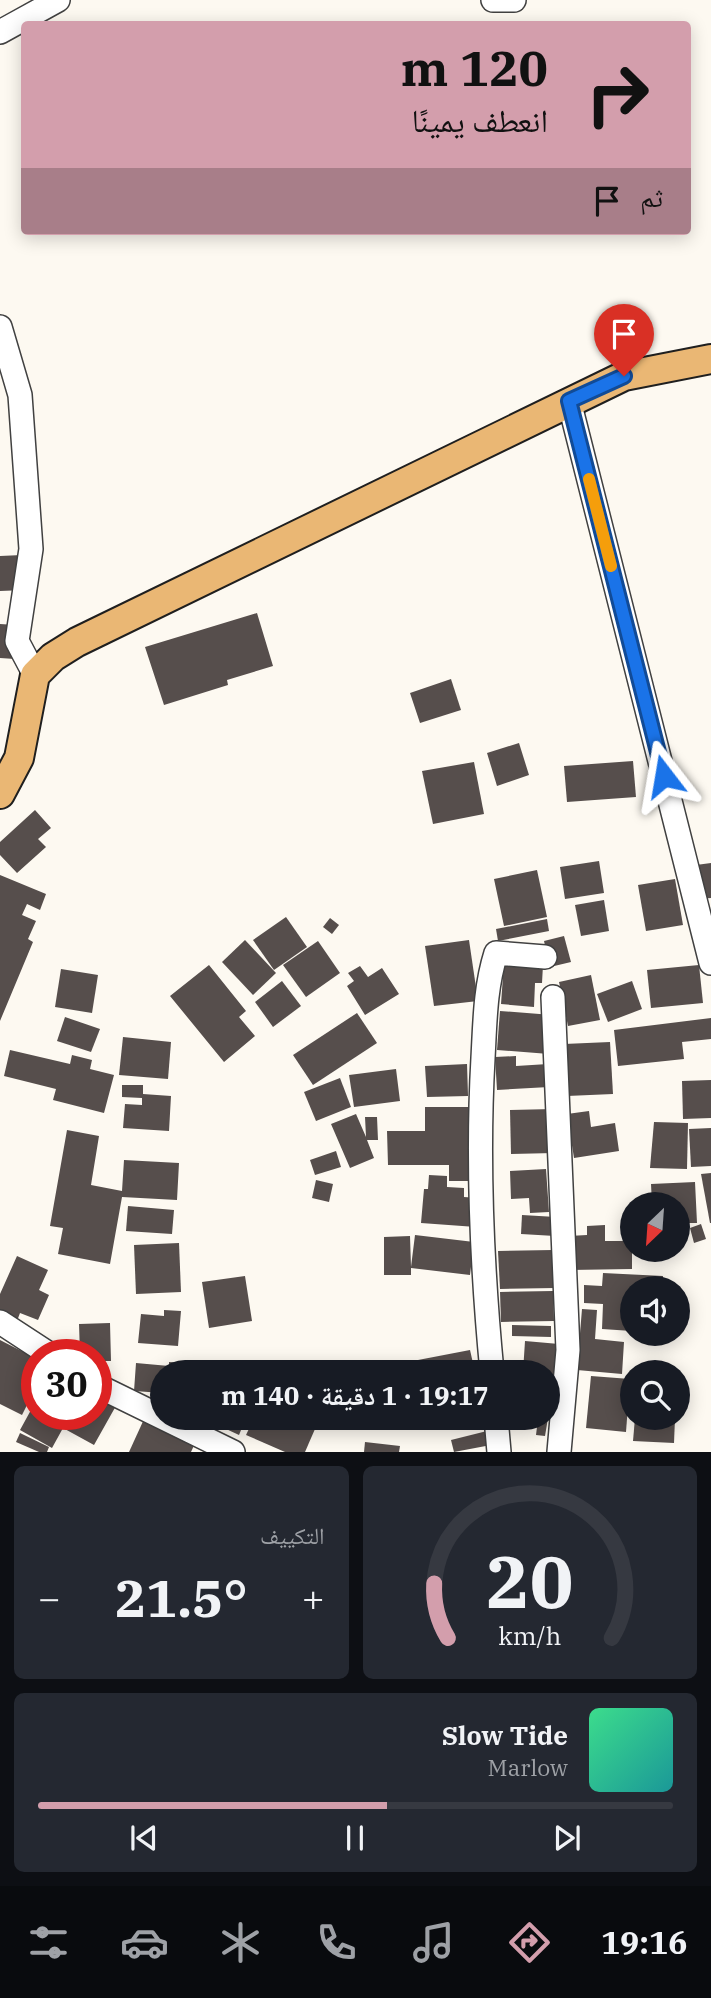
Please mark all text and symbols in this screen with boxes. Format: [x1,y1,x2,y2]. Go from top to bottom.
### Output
text: 120 m [401,36,548,99]
icon: right [572,49,663,140]
text: انعطف يمينًا [411,99,548,141]
text: ثم [640,180,663,214]
icon: arrive [588,182,626,220]
pin [594,304,654,376]
icon: arrive [605,315,643,353]
position arrow [627,739,701,813]
north arrow [620,1192,690,1262]
map controls [620,1192,690,1430]
button: sound [620,1276,690,1346]
speed limit sign: 30 [21,1339,112,1430]
button: search [620,1360,690,1430]
text: 19:17 · 1 دقيقة · 140 m [221,1378,489,1412]
text: التكييف [260,1520,325,1550]
text: 20 [486,1534,573,1629]
text: 21.5° [115,1564,248,1631]
text: − [38,1573,61,1622]
text: + [302,1573,325,1622]
text: km/h [498,1619,561,1652]
text: Slow Tide [442,1718,568,1752]
text: Marlow [488,1752,568,1782]
icon: previous [125,1819,163,1857]
icon: pause [336,1819,374,1857]
icon: next [548,1819,586,1857]
icon: filters [24,1918,73,1967]
icon: car [120,1918,169,1967]
icon: climate [216,1918,265,1967]
icon: phone [312,1918,361,1967]
icon: music [409,1918,458,1967]
icon: directions [505,1918,554,1967]
text: 19:16 [601,1921,687,1963]

